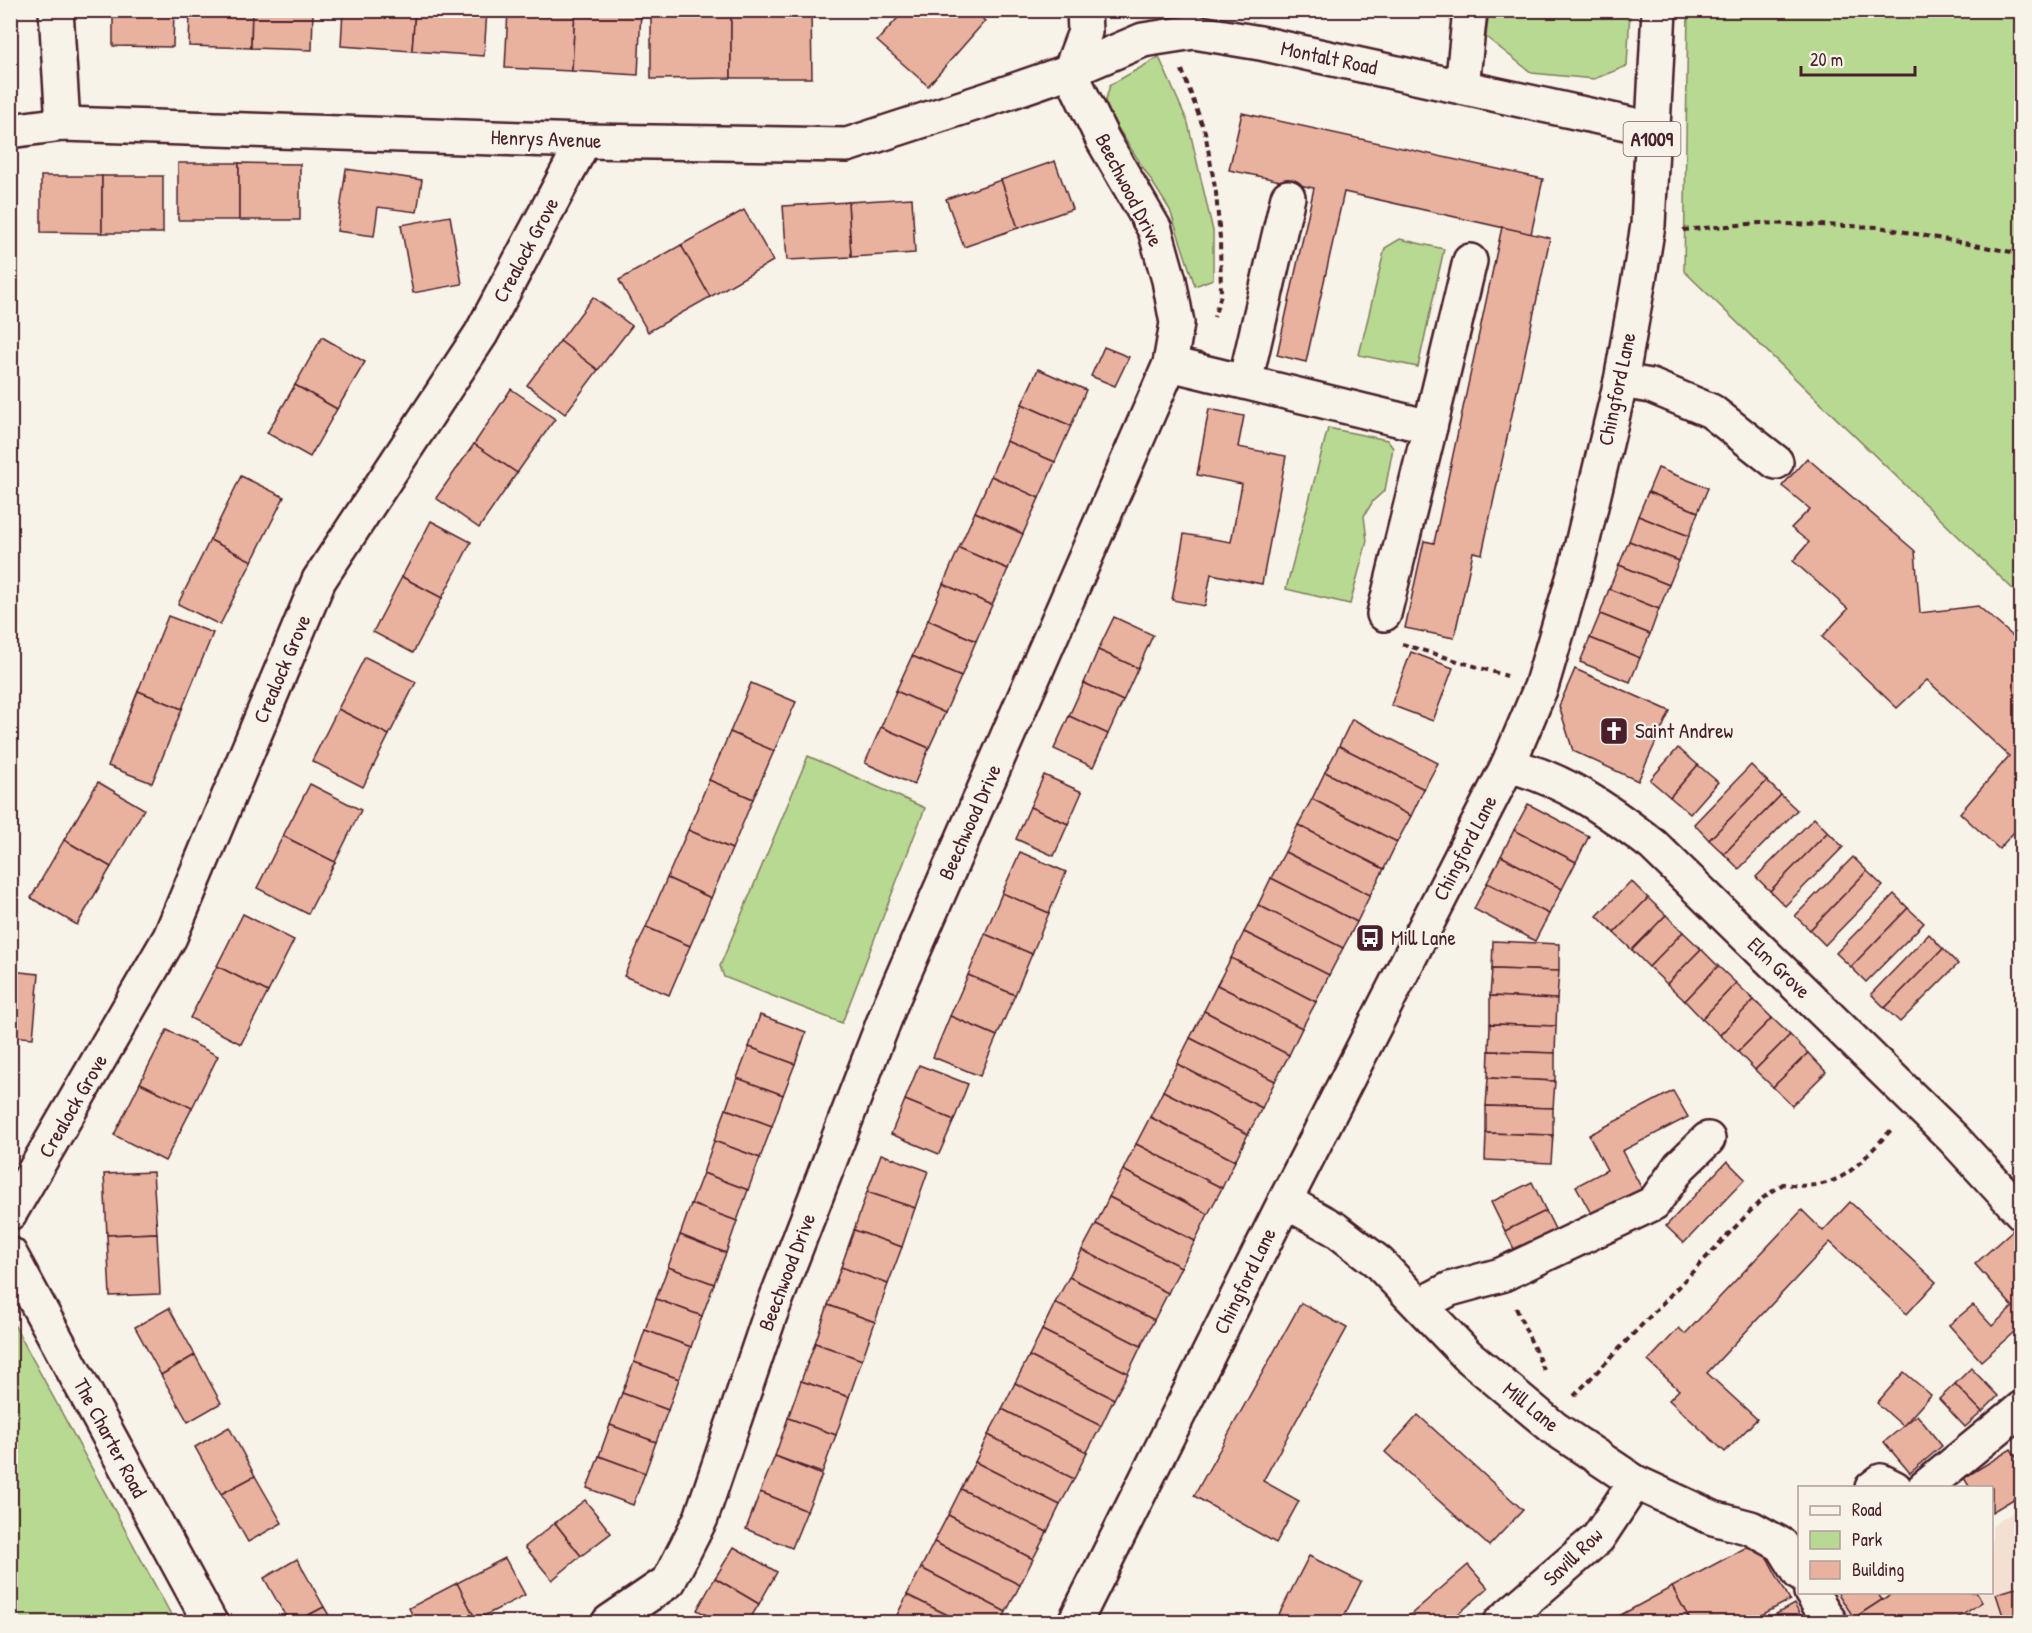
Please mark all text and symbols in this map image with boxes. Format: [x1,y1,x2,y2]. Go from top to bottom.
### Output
street label: Montalt Road [1278,33,1380,82]
scale bar [1801,39,1915,77]
text: 20 m [1810,47,1843,72]
street label: Henrys Avenue [490,122,602,155]
road number: A1009 [1624,122,1680,156]
street label: Beechwood Drive [1088,128,1170,251]
street label: Crealock Grove [486,192,565,307]
street label: Chingford Lane [1590,330,1643,448]
street label: Crealock Grove [246,610,317,728]
church icon: Saint Andrew [1598,715,1630,747]
place label: Saint Andrew [1635,716,1733,745]
street label: Beechwood Drive [931,759,1008,884]
street label: Chingford Lane [1426,790,1504,906]
bus stop icon: Mill Lane [1354,922,1386,954]
place label: Mill Lane [1391,923,1456,952]
street label: Elm Grove [1741,930,1817,1005]
street label: Crealock Grove [31,1049,114,1163]
street label: Beechwood Drive [751,1209,822,1335]
street label: Chingford Lane [1206,1223,1283,1339]
street label: The Charter Road [67,1373,154,1503]
street label: Mill Lane [1497,1375,1566,1438]
legend [1798,1486,1993,1594]
text: Road [1852,1497,1882,1522]
street label: Savill Row [1536,1521,1609,1592]
text: Park [1852,1527,1883,1552]
text: Building [1852,1557,1904,1582]

